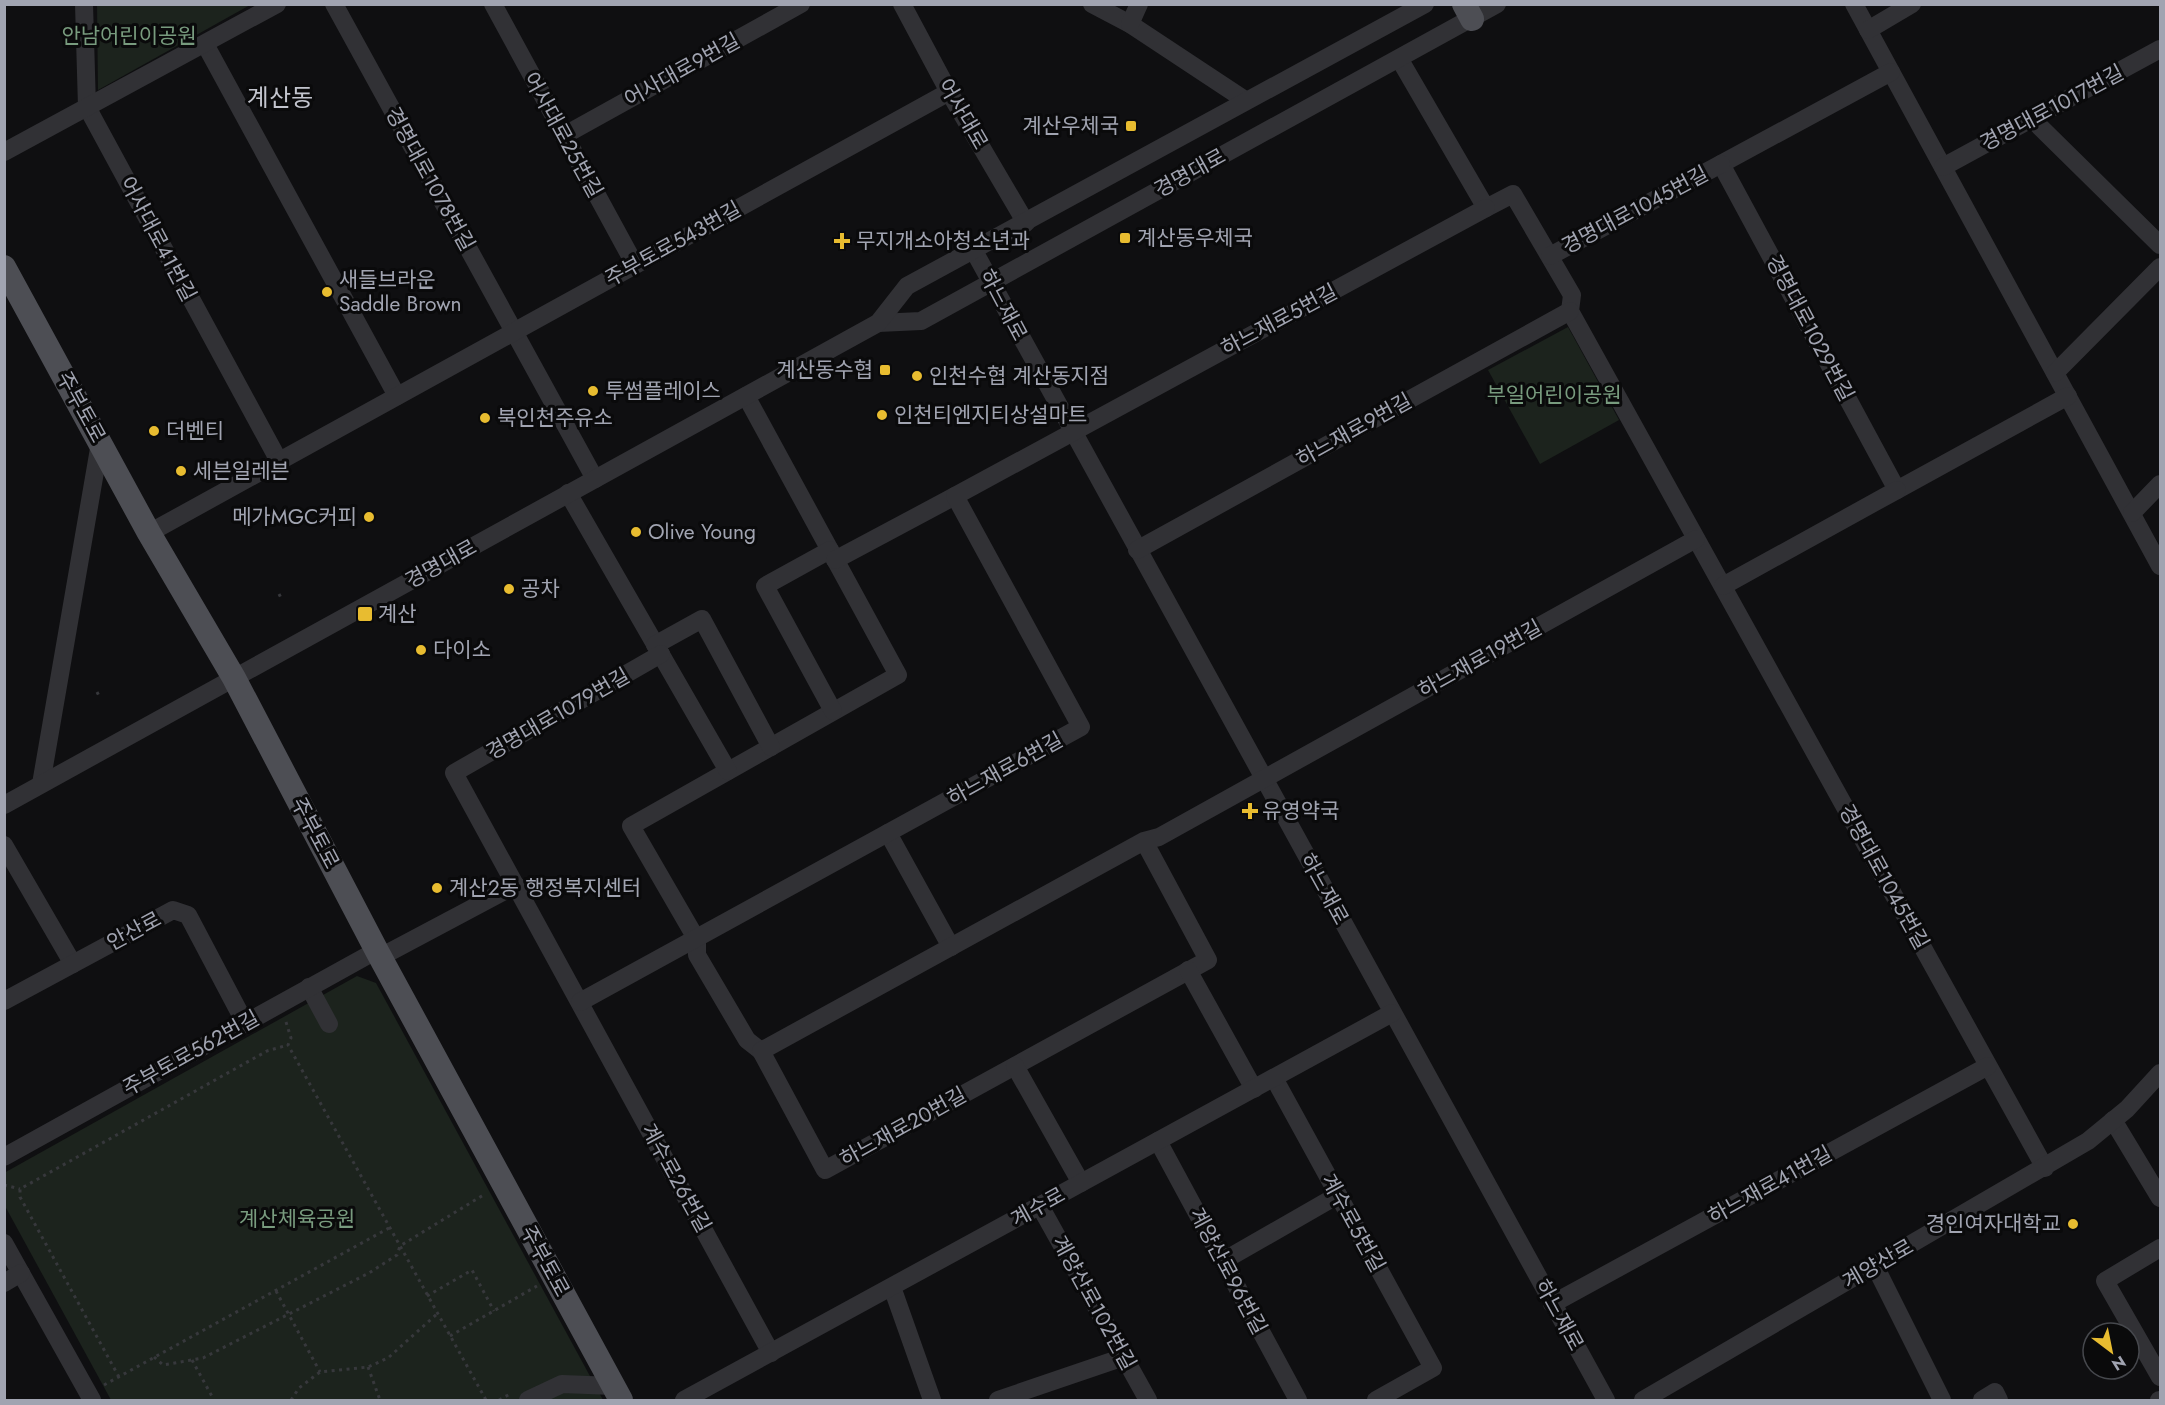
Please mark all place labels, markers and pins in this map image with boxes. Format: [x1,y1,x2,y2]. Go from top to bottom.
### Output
place label: 계산우체국 [1022,111,1119,141]
marker: 계산우체국 [1124,119,1138,133]
place label: 계산동우체국 [1137,223,1253,253]
place label: 무지개소아청소년과 [856,226,1030,256]
marker: 계산동우체국 [1118,231,1132,245]
marker: 무지개소아청소년과 [833,232,851,250]
place label: 새들브라운 Saddle Brown [339,265,462,319]
marker: 새들브라운 Saddle Brown [320,285,334,299]
place label: 계산동수협 [776,355,873,385]
place label: 인천수협 계산동지점 [929,361,1109,391]
marker: 계산동수협 [878,363,892,377]
marker: 인천수협 계산동지점 [910,369,924,383]
place label: 투썸플레이스 [605,376,721,406]
marker: 투썸플레이스 [586,384,600,398]
place label: 인천티엔지티상설마트 [894,400,1087,430]
place label: 북인천주유소 [497,403,613,433]
marker: 인천티엔지티상설마트 [875,408,889,422]
marker: 북인천주유소 [478,411,492,425]
place label: 더벤티 [166,416,224,446]
marker: 더벤티 [147,424,161,438]
place label: 세븐일레븐 [193,456,290,486]
marker: 세븐일레븐 [174,464,188,478]
place label: 메가MGC커피 [232,502,357,532]
marker: 메가MGC커피 [362,510,376,524]
place label: Olive Young [648,517,756,547]
marker: Olive Young [629,525,643,539]
place label: 공차 [521,574,560,604]
marker: 공차 [502,582,516,596]
place label: 계산 [378,599,417,629]
marker: 계산 [356,605,374,623]
place label: 다이소 [433,635,491,665]
marker: 다이소 [414,643,428,657]
place label: 유영약국 [1262,796,1339,826]
marker: 유영약국 [1243,804,1257,818]
place label: 계산2동 행정복지센터 [449,873,641,903]
marker: 계산2동 행정복지센터 [430,881,444,895]
place label: 경인여자대학교 [1926,1209,2061,1239]
marker: 경인여자대학교 [2066,1217,2080,1231]

